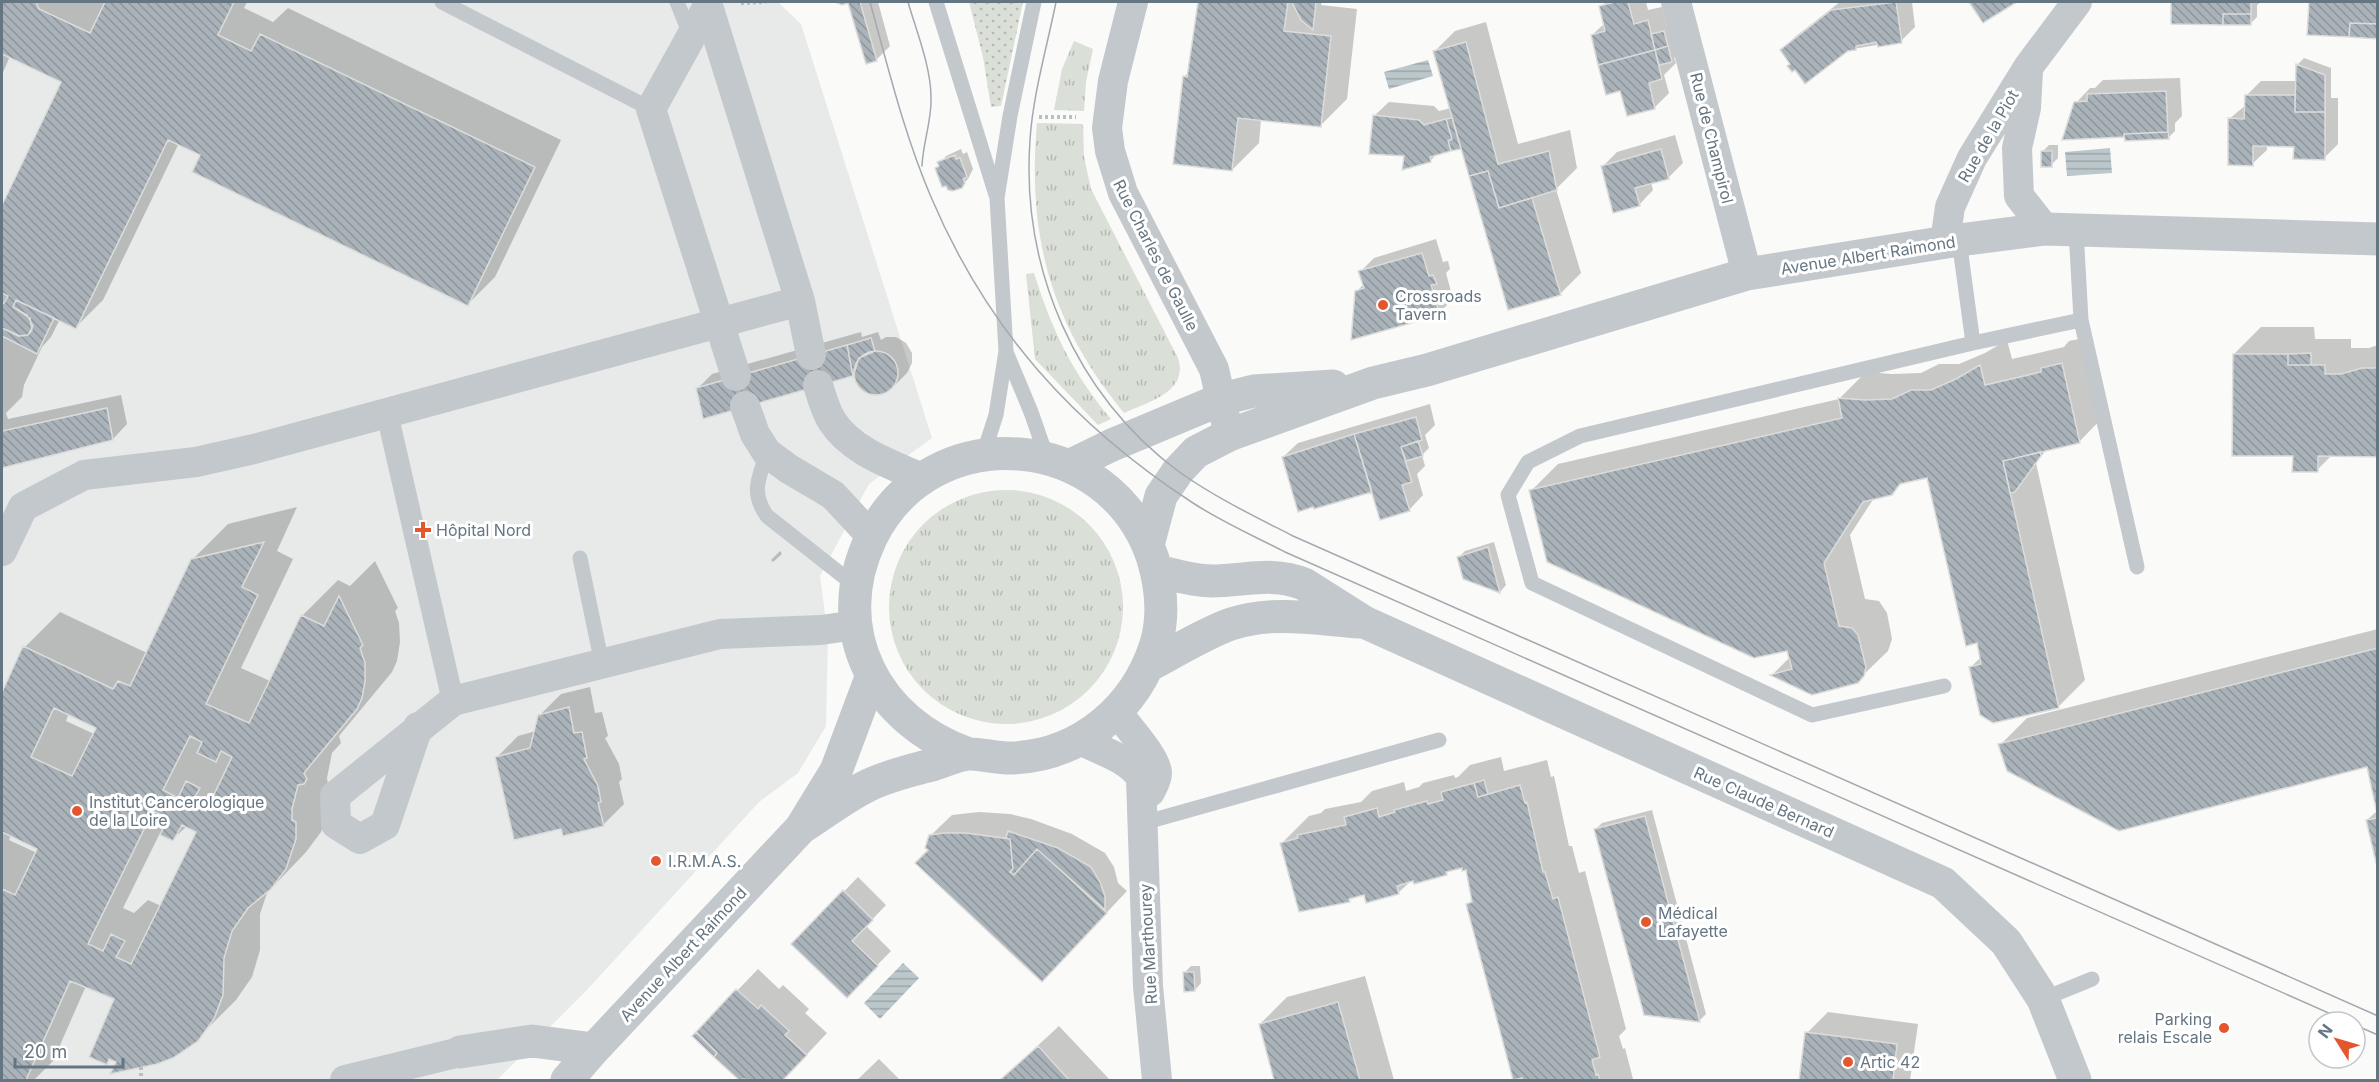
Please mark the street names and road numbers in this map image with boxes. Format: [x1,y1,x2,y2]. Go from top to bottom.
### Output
street label: Rue de Champirol [1686,70,1738,206]
street label: Rue de la Piot [1953,86,2023,186]
street label: Rue Charles de Gaulle [1109,176,1203,334]
street label: Avenue Albert Raimond [1779,231,1957,279]
street label: Rue Claude Bernard [1691,762,1837,842]
street label: Avenue Albert Raimond [615,883,751,1025]
street label: Rue Marthourey [1135,883,1161,1005]

